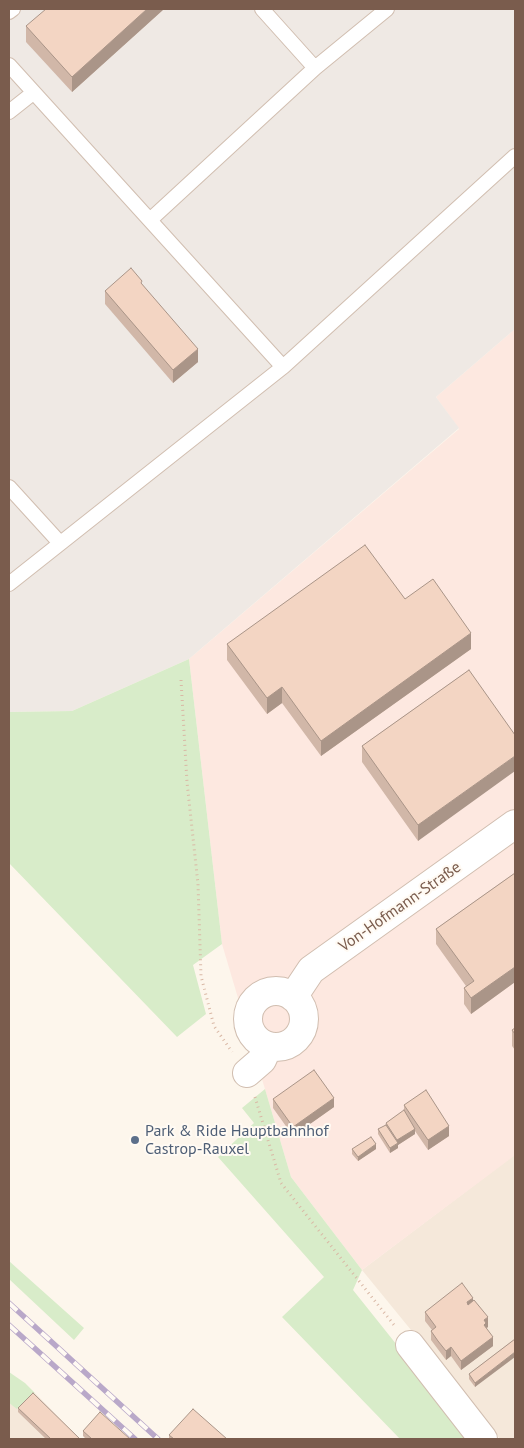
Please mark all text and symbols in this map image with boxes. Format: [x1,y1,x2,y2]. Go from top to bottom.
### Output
street label: Von-Hofmann-Straße [335,858,465,956]
place label: Park & Ride Hauptbahnhof Castrop-Rauxel [145,1121,329,1159]
marker: Park & Ride Hauptbahnhof Castrop-Rauxel [129,1134,141,1146]

